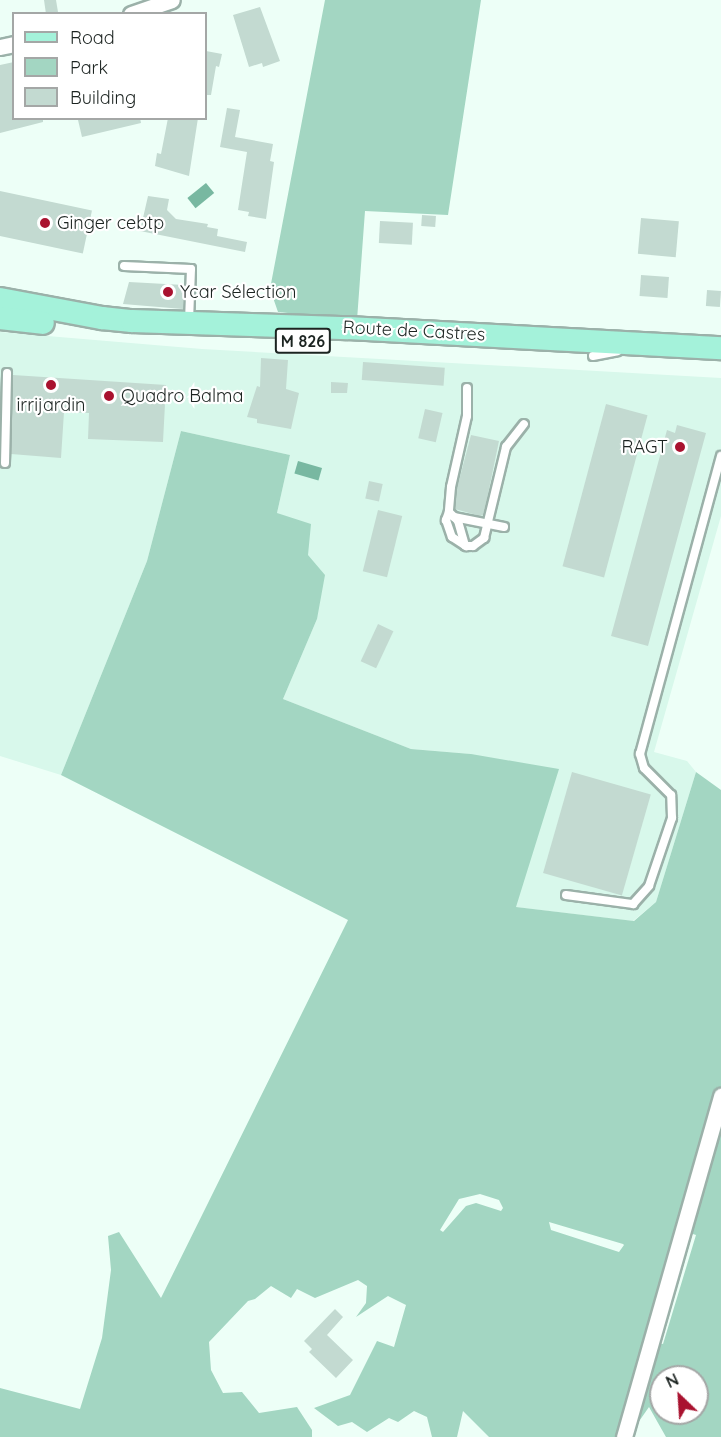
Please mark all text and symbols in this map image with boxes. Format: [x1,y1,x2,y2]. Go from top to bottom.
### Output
legend [12,12,207,120]
text: Road [70,26,115,49]
text: Park [70,56,108,79]
text: Building [70,86,136,109]
place label: Ginger cebtp [57,212,164,234]
marker: Ginger cebtp [38,216,52,230]
place label: Ycar Sélection [180,281,296,303]
marker: Ycar Sélection [161,285,175,299]
street label: Route de Castres [342,316,486,346]
road number: M 826 [274,328,332,354]
marker: irrijardin [44,378,58,392]
place label: Quadro Balma [121,385,243,407]
marker: Quadro Balma [102,389,116,403]
place label: irrijardin [16,394,86,416]
place label: RAGT [621,436,668,458]
marker: RAGT [673,440,687,454]
north arrow [649,1365,709,1425]
text: N [663,1369,682,1392]

